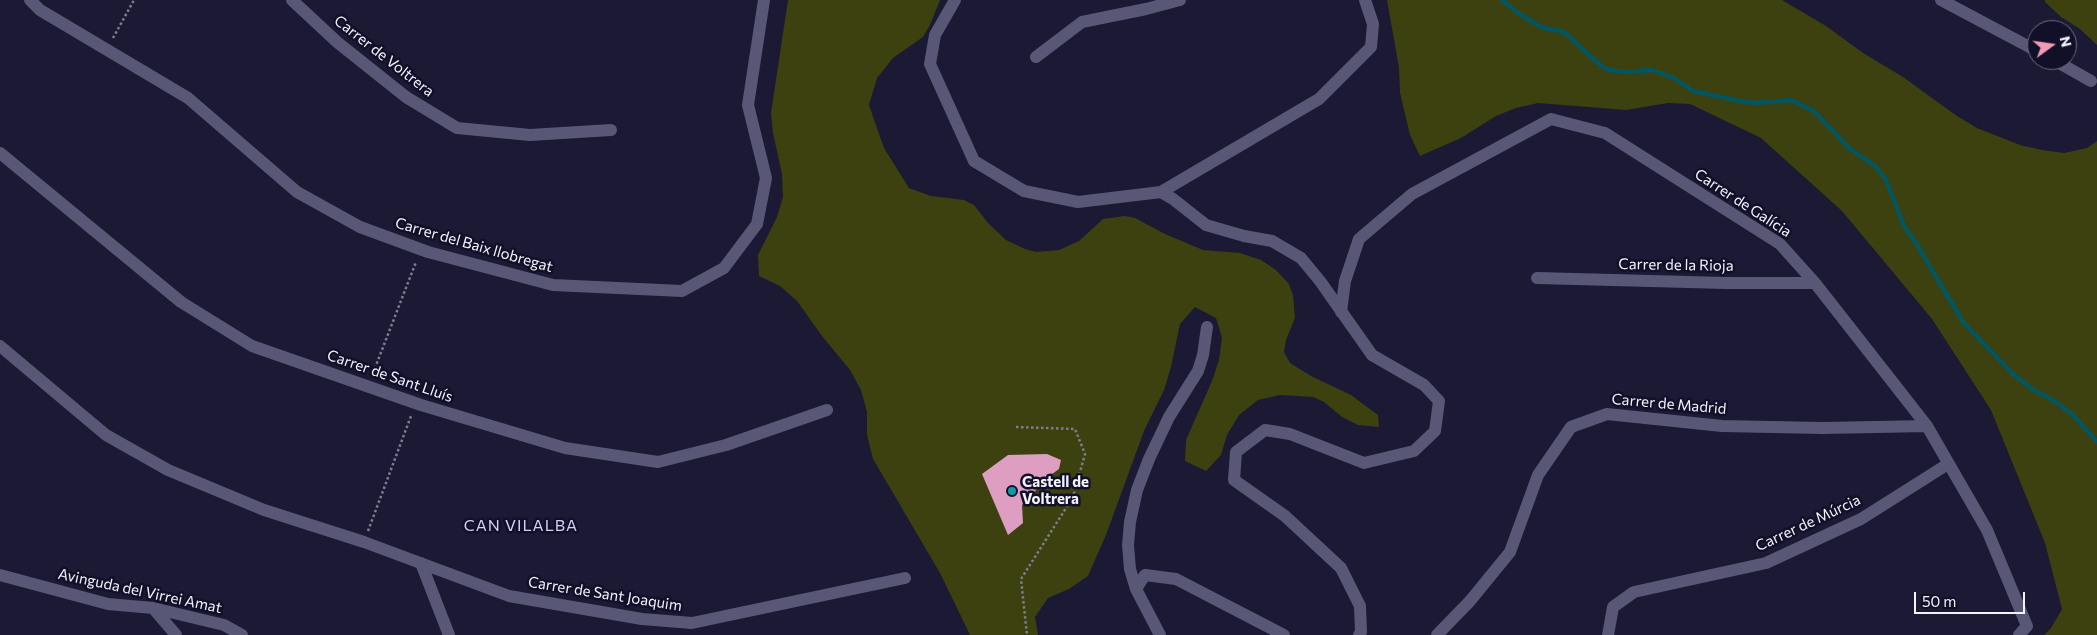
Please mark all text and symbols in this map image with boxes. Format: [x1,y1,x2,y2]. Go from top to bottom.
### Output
street label: Carrer de Voltrera [331,11,437,101]
north arrow [2027,20,2077,70]
text: N [2057,34,2076,49]
street label: Carrer de Galícia [1691,165,1795,241]
street label: Carrer del Baix llobregat [393,214,555,276]
street label: Carrer de la Rioja [1618,255,1734,275]
street label: Carrer de Sant Lluís [325,346,455,406]
street label: Carrer de Madrid [1611,390,1727,418]
place label: Castell de Voltrera [1022,473,1089,508]
marker: Castell de Voltrera [1006,485,1018,497]
street label: Carrer de Múrcia [1753,491,1863,555]
district label: CAN VILALBA [462,516,580,536]
street label: Avinguda del Virrei Amat [56,565,224,617]
street label: Carrer de Sant Joaquim [527,573,683,615]
scale bar [1917,582,2028,614]
text: 50 m [1922,592,1956,610]

